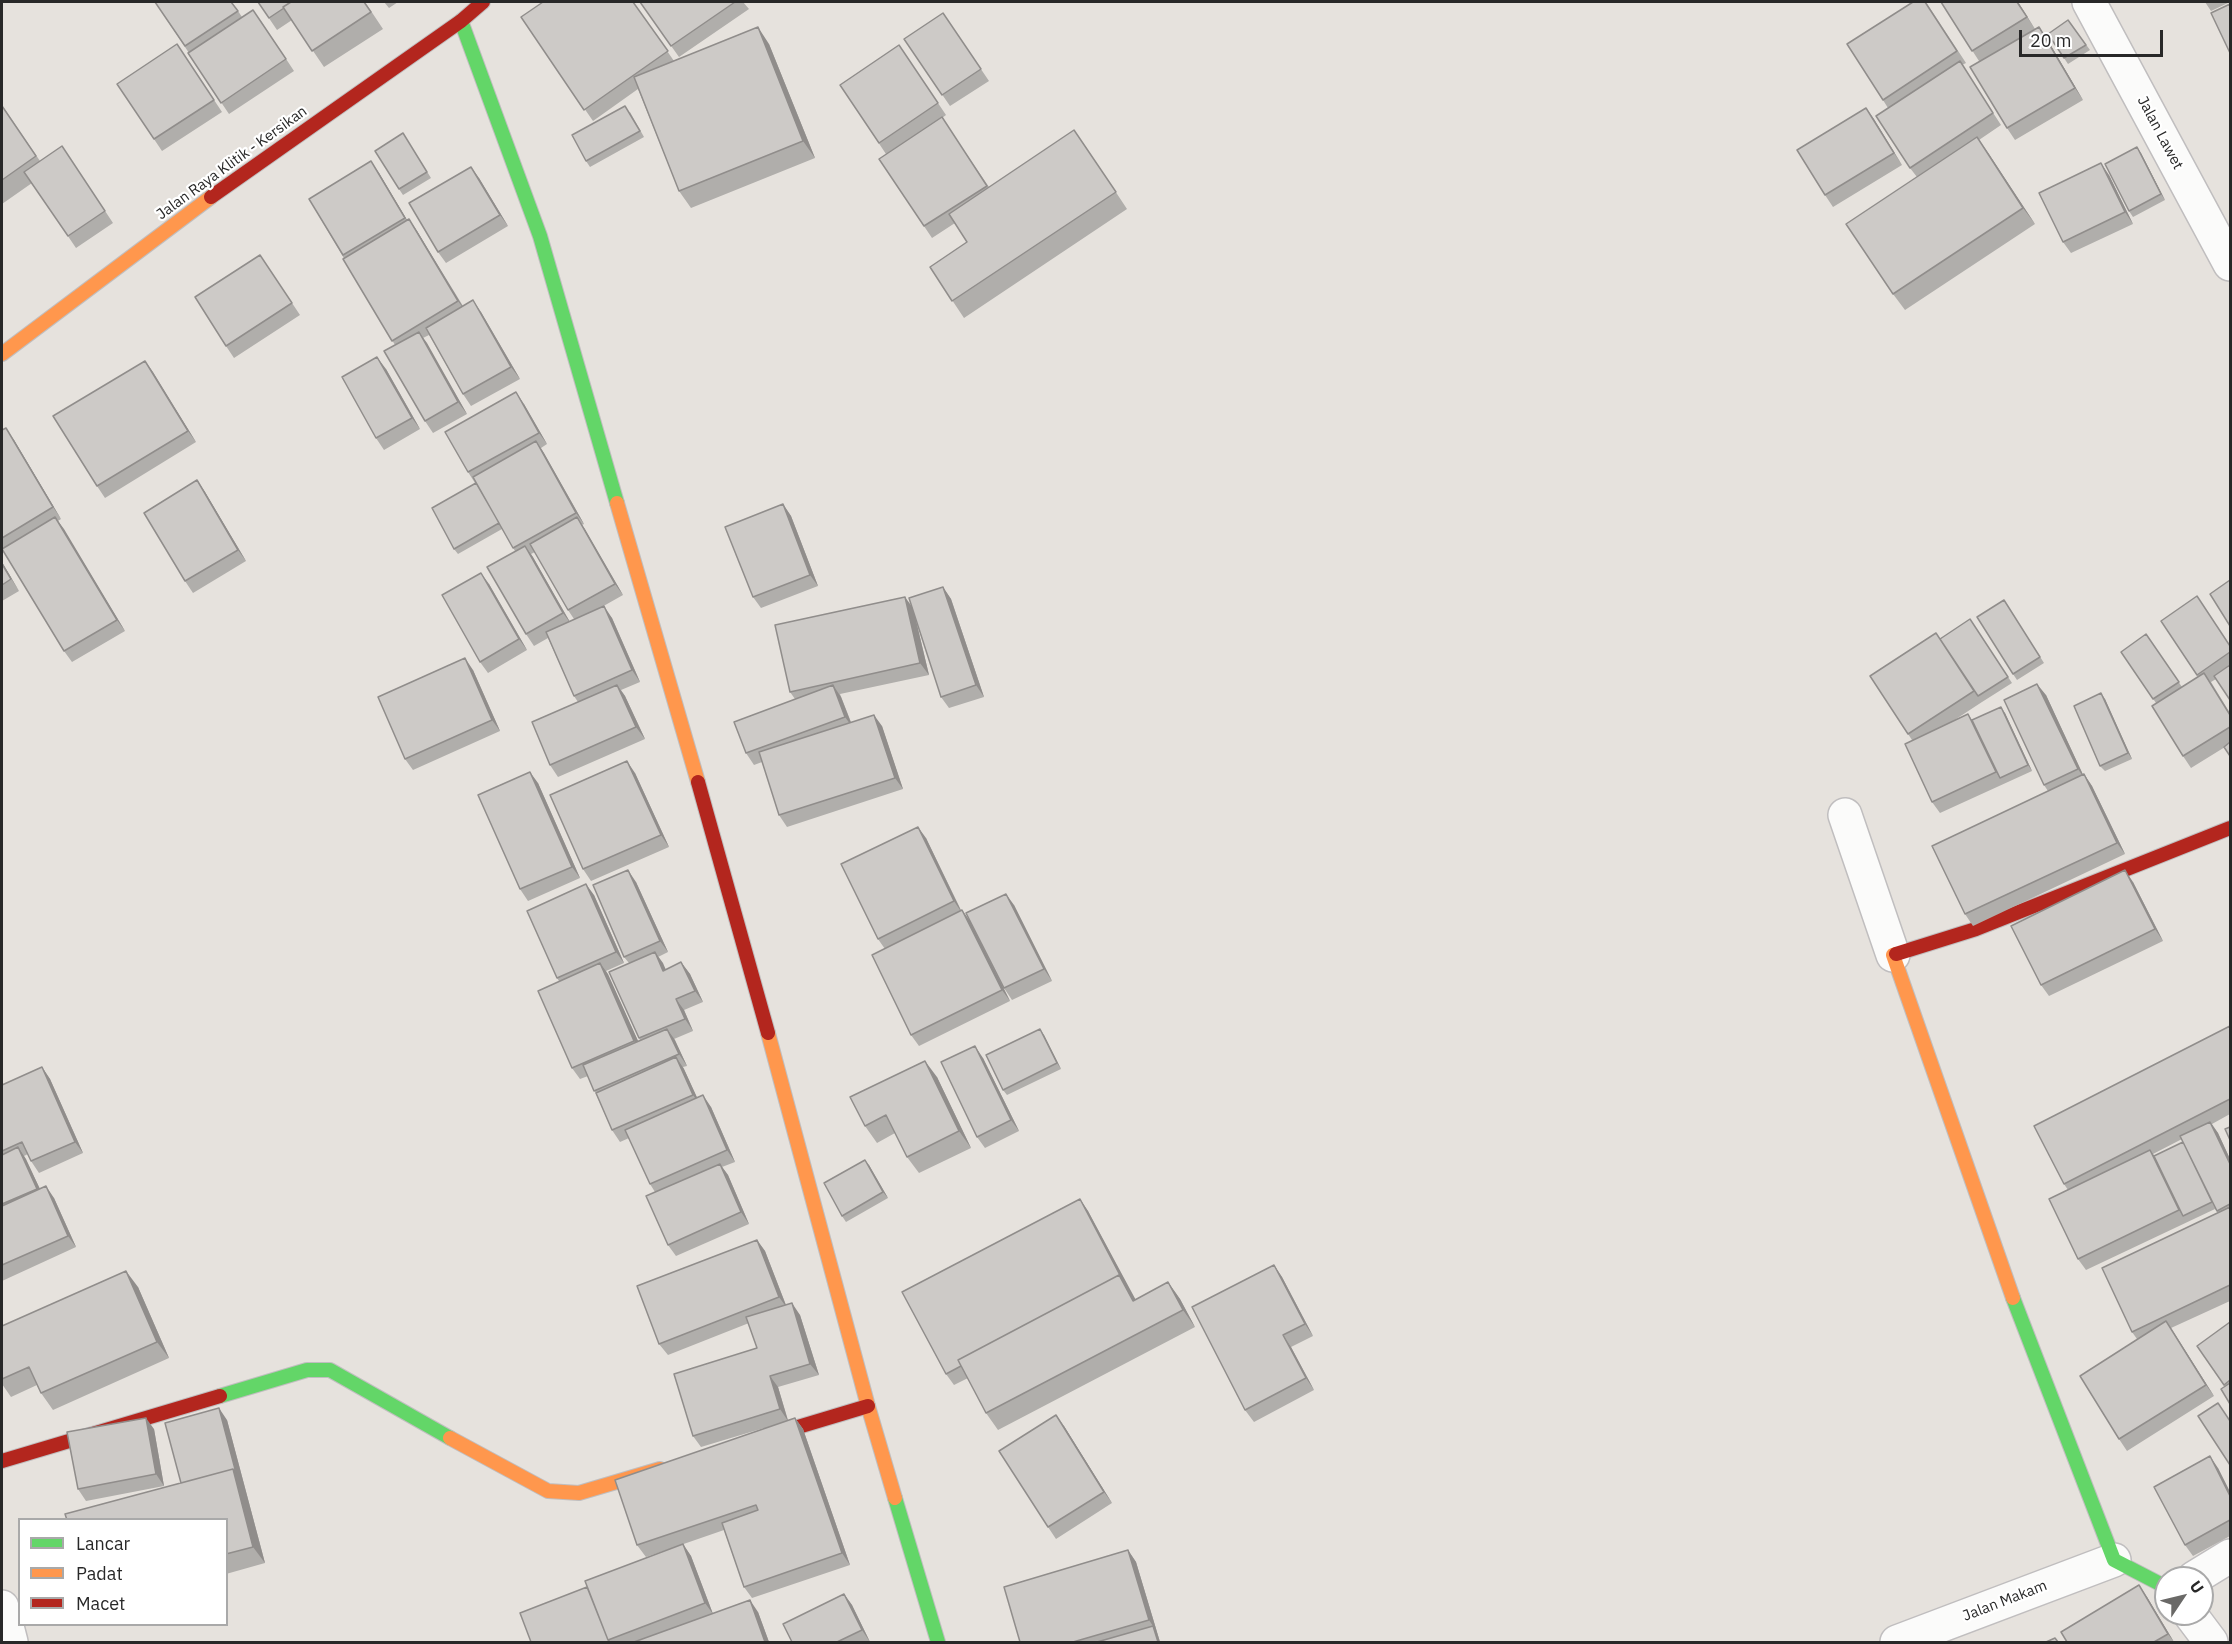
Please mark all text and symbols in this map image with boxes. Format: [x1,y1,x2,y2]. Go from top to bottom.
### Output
scale bar [2022,18,2166,56]
text: 20 m [2030,29,2072,52]
street label: Jalan Lawet [2133,93,2187,173]
street label: Jalan Raya Klitik - Kersikan [153,102,311,224]
legend [18,1518,228,1626]
text: Lancar [76,1532,130,1555]
text: Padat [76,1562,123,1585]
north arrow [2154,1566,2214,1626]
street label: Jalan Makam [1960,1577,2050,1625]
text: U [2186,1577,2208,1597]
text: Macet [76,1592,125,1615]

